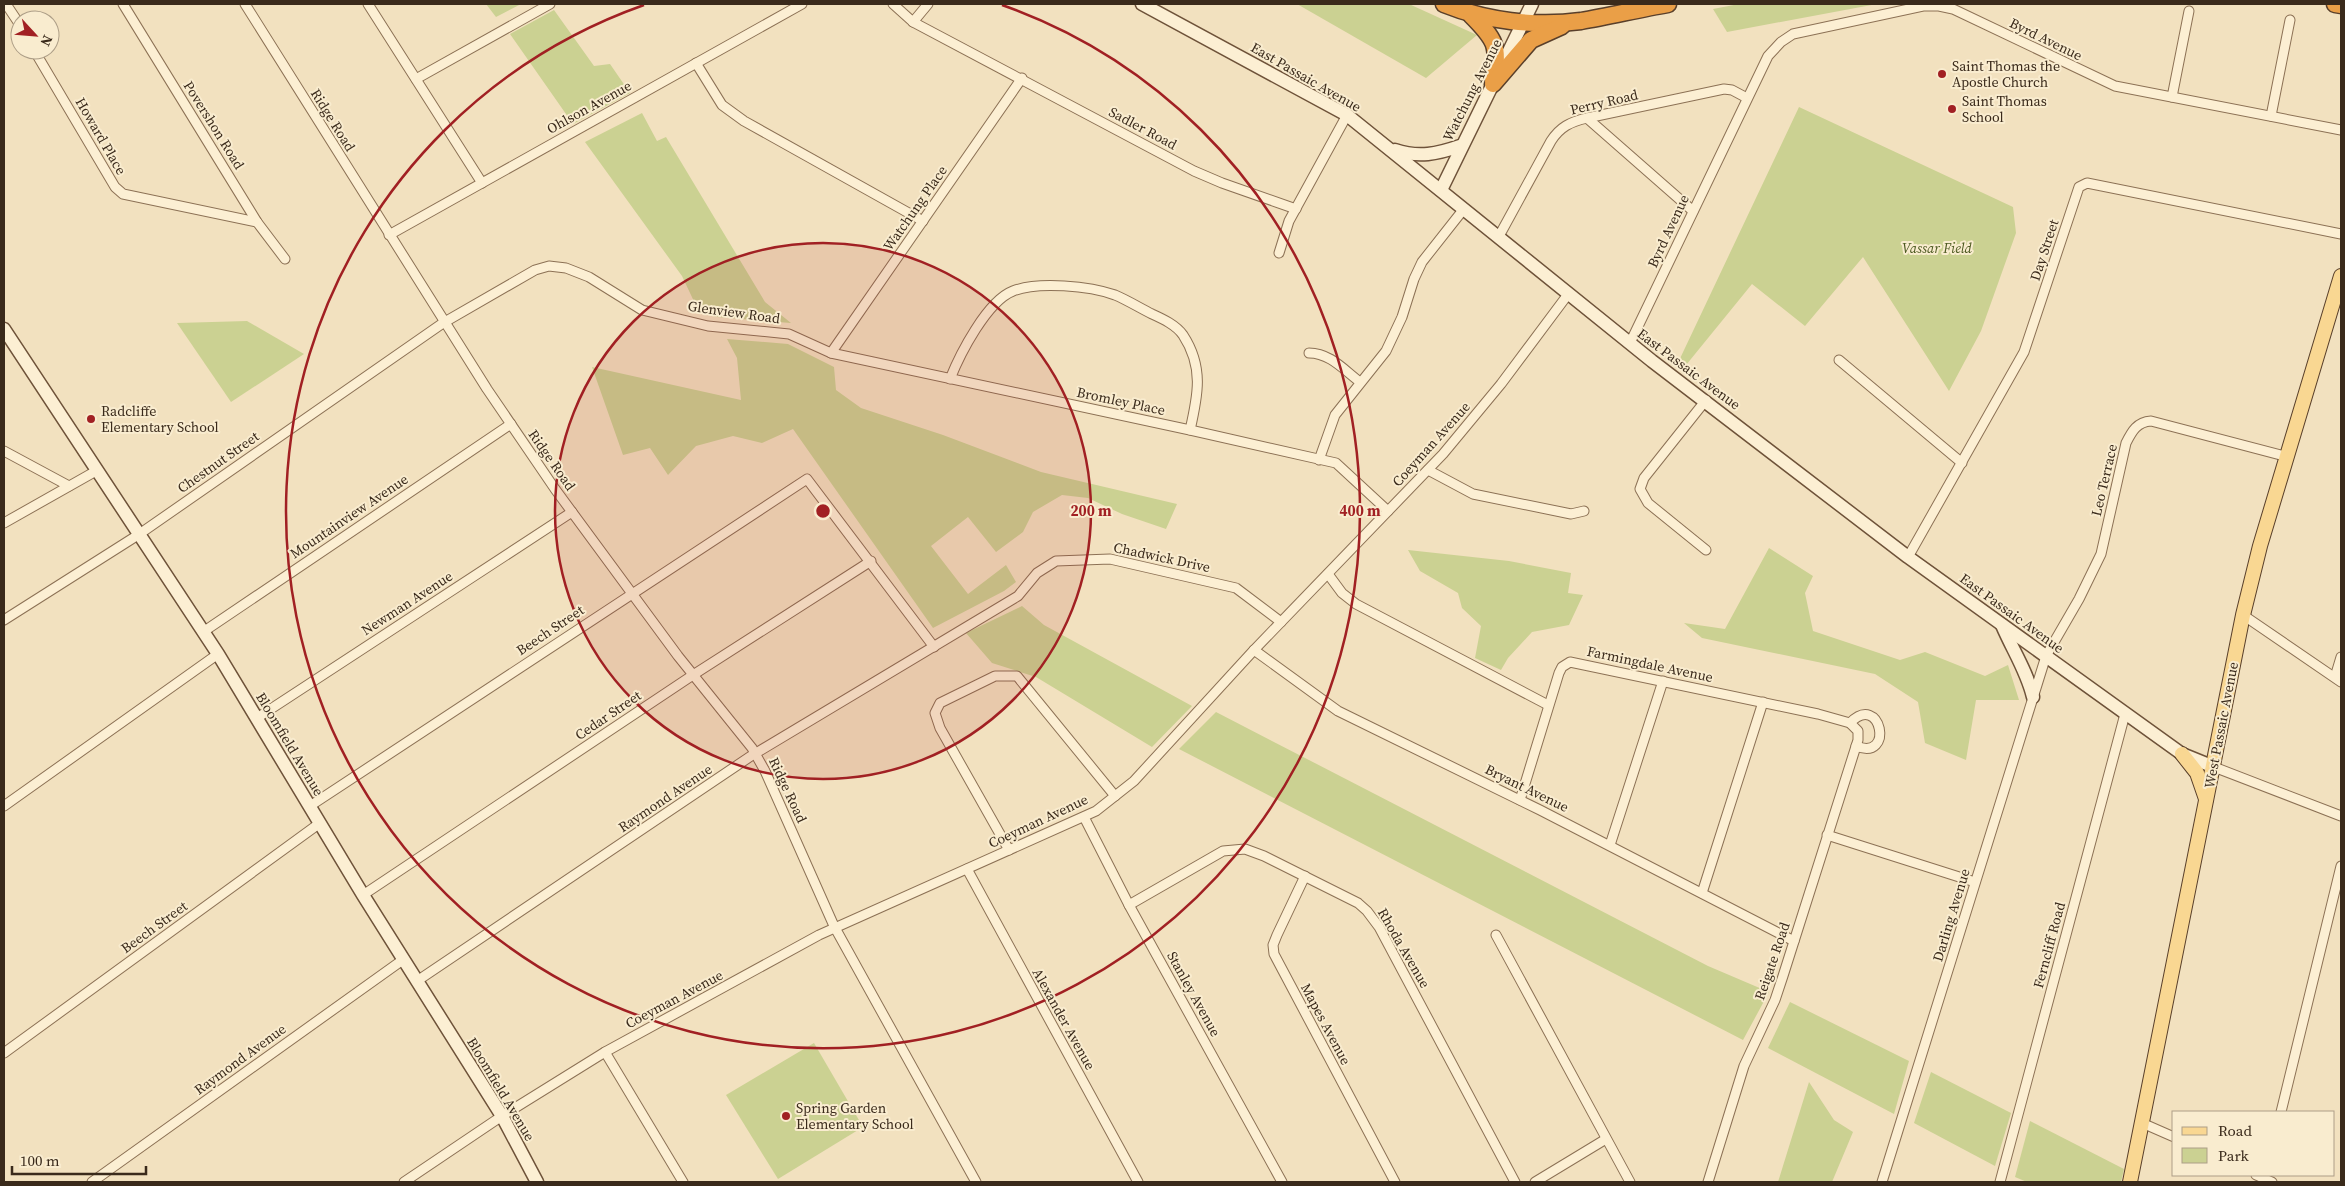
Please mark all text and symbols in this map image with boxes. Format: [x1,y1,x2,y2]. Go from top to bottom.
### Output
north arrow [10,10,60,60]
street label: Byrd Avenue [2006,13,2086,65]
text: N [35,32,58,50]
street label: Watchung Avenue [1438,35,1506,145]
street label: East Passaic Avenue [1247,37,1365,117]
place label: Saint Thomas the Apostle Church [1952,56,2060,92]
marker: Saint Thomas the Apostle Church [1936,68,1948,80]
street label: Ohlson Avenue [543,75,635,139]
street label: Povershon Road [179,77,249,173]
street label: Perry Road [1568,84,1640,120]
street label: Ridge Road [306,85,360,155]
place label: Saint Thomas School [1962,91,2047,127]
street label: Howard Place [71,94,131,178]
street label: Sadler Road [1105,102,1181,154]
marker: Saint Thomas School [1946,103,1958,115]
street label: Watchung Place [878,161,952,255]
street label: Byrd Avenue [1642,191,1694,271]
street label: Day Street [2025,216,2063,283]
park label: Vassar Field [1902,238,1973,258]
street label: Glenview Road [687,296,781,328]
street label: East Passaic Avenue [1633,324,1745,414]
street label: Bromley Place [1075,382,1167,420]
street label: Coeyman Avenue [1387,397,1475,491]
place label: Radcliffe Elementary School [101,401,219,437]
marker: Radcliffe Elementary School [85,413,97,425]
street label: Ridge Road [524,425,580,495]
street label: Chestnut Street [173,426,263,498]
street label: Leo Terrace [2086,442,2122,518]
street label: Mountainview Avenue [286,469,412,563]
text: 200 m [1070,500,1112,521]
text: 400 m [1339,500,1381,521]
centre of rings [814,502,832,520]
street label: Chadwick Drive [1112,537,1212,577]
street label: Newman Avenue [357,566,457,640]
street label: East Passaic Avenue [1956,568,2068,658]
street label: Beech Street [512,600,588,660]
street label: Farmingdale Avenue [1585,641,1715,687]
street label: West Passaic Avenue [2199,660,2243,790]
street label: Cedar Street [571,685,646,745]
street label: Bloomfield Avenue [251,688,329,800]
street label: Ridge Road [764,754,812,826]
street label: Raymond Avenue [614,759,716,837]
street label: Bryant Avenue [1482,759,1572,817]
street label: Coeyman Avenue [985,789,1091,853]
street label: Darling Avenue [1927,866,1975,964]
street label: Beech Street [117,896,192,958]
street label: Ferncliff Road [2028,900,2070,990]
street label: Rhoda Avenue [1373,904,1435,992]
street label: Reigate Road [1749,919,1795,1003]
street label: Stanley Avenue [1162,948,1226,1040]
street label: Alexander Avenue [1028,964,1100,1074]
street label: Coeyman Avenue [622,965,726,1033]
street label: Mapes Avenue [1296,980,1356,1068]
street label: Raymond Avenue [190,1019,290,1099]
street label: Bloomfield Avenue [462,1033,540,1145]
place label: Spring Garden Elementary School [796,1098,914,1134]
marker: Spring Garden Elementary School [780,1110,792,1122]
legend [2172,1111,2335,1176]
text: Road [2218,1120,2252,1141]
scale bar [12,1144,146,1176]
text: Park [2218,1145,2250,1166]
text: 100 m [20,1150,60,1171]

